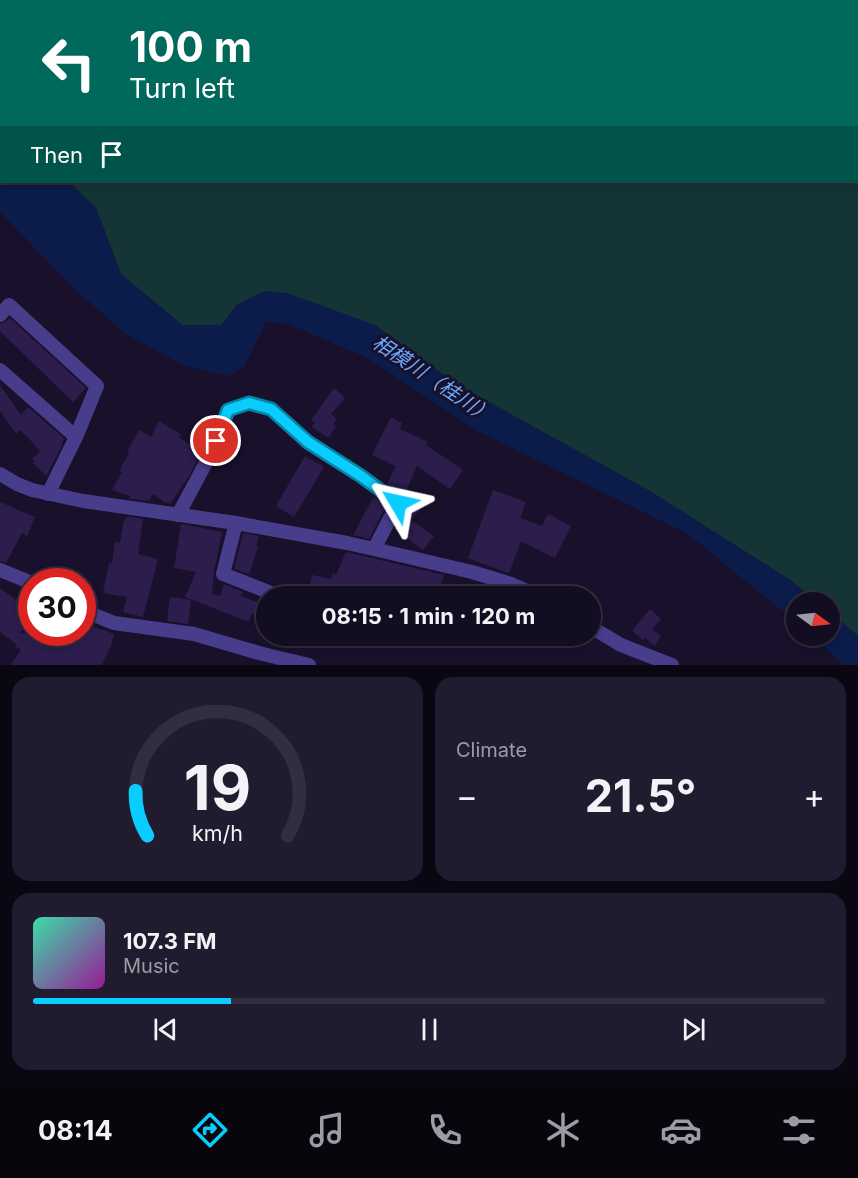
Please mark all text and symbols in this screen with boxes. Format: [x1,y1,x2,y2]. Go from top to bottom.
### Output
text: 100 m [129,21,252,72]
icon: left [30,24,108,102]
text: Turn left [129,72,235,105]
icon: arrive [95,138,128,171]
text: Then [30,142,83,168]
water label: 相模川（桂川） [368,330,498,428]
pin [190,415,241,466]
icon: arrive [199,424,232,457]
position arrow [366,471,430,535]
speed limit sign: 30 [18,568,96,646]
north arrow [786,592,840,646]
map controls [786,592,840,646]
text: 08:15 · 1 min · 120 m [322,603,535,629]
text: Climate [456,738,527,762]
text: 19 [184,750,251,825]
text: 21.5° [585,768,696,823]
text: − [456,776,478,816]
text: + [803,776,825,816]
text: km/h [192,820,243,846]
text: 107.3 FM [123,928,217,954]
text: Music [123,954,180,978]
icon: previous [149,1013,182,1046]
icon: pause [413,1013,446,1046]
icon: next [677,1013,710,1046]
icon: directions [189,1109,231,1151]
icon: music [306,1109,348,1151]
icon: phone [424,1109,466,1151]
icon: climate [542,1109,584,1151]
icon: car [660,1109,702,1151]
icon: filters [778,1109,820,1151]
text: 08:14 [38,1114,113,1147]

